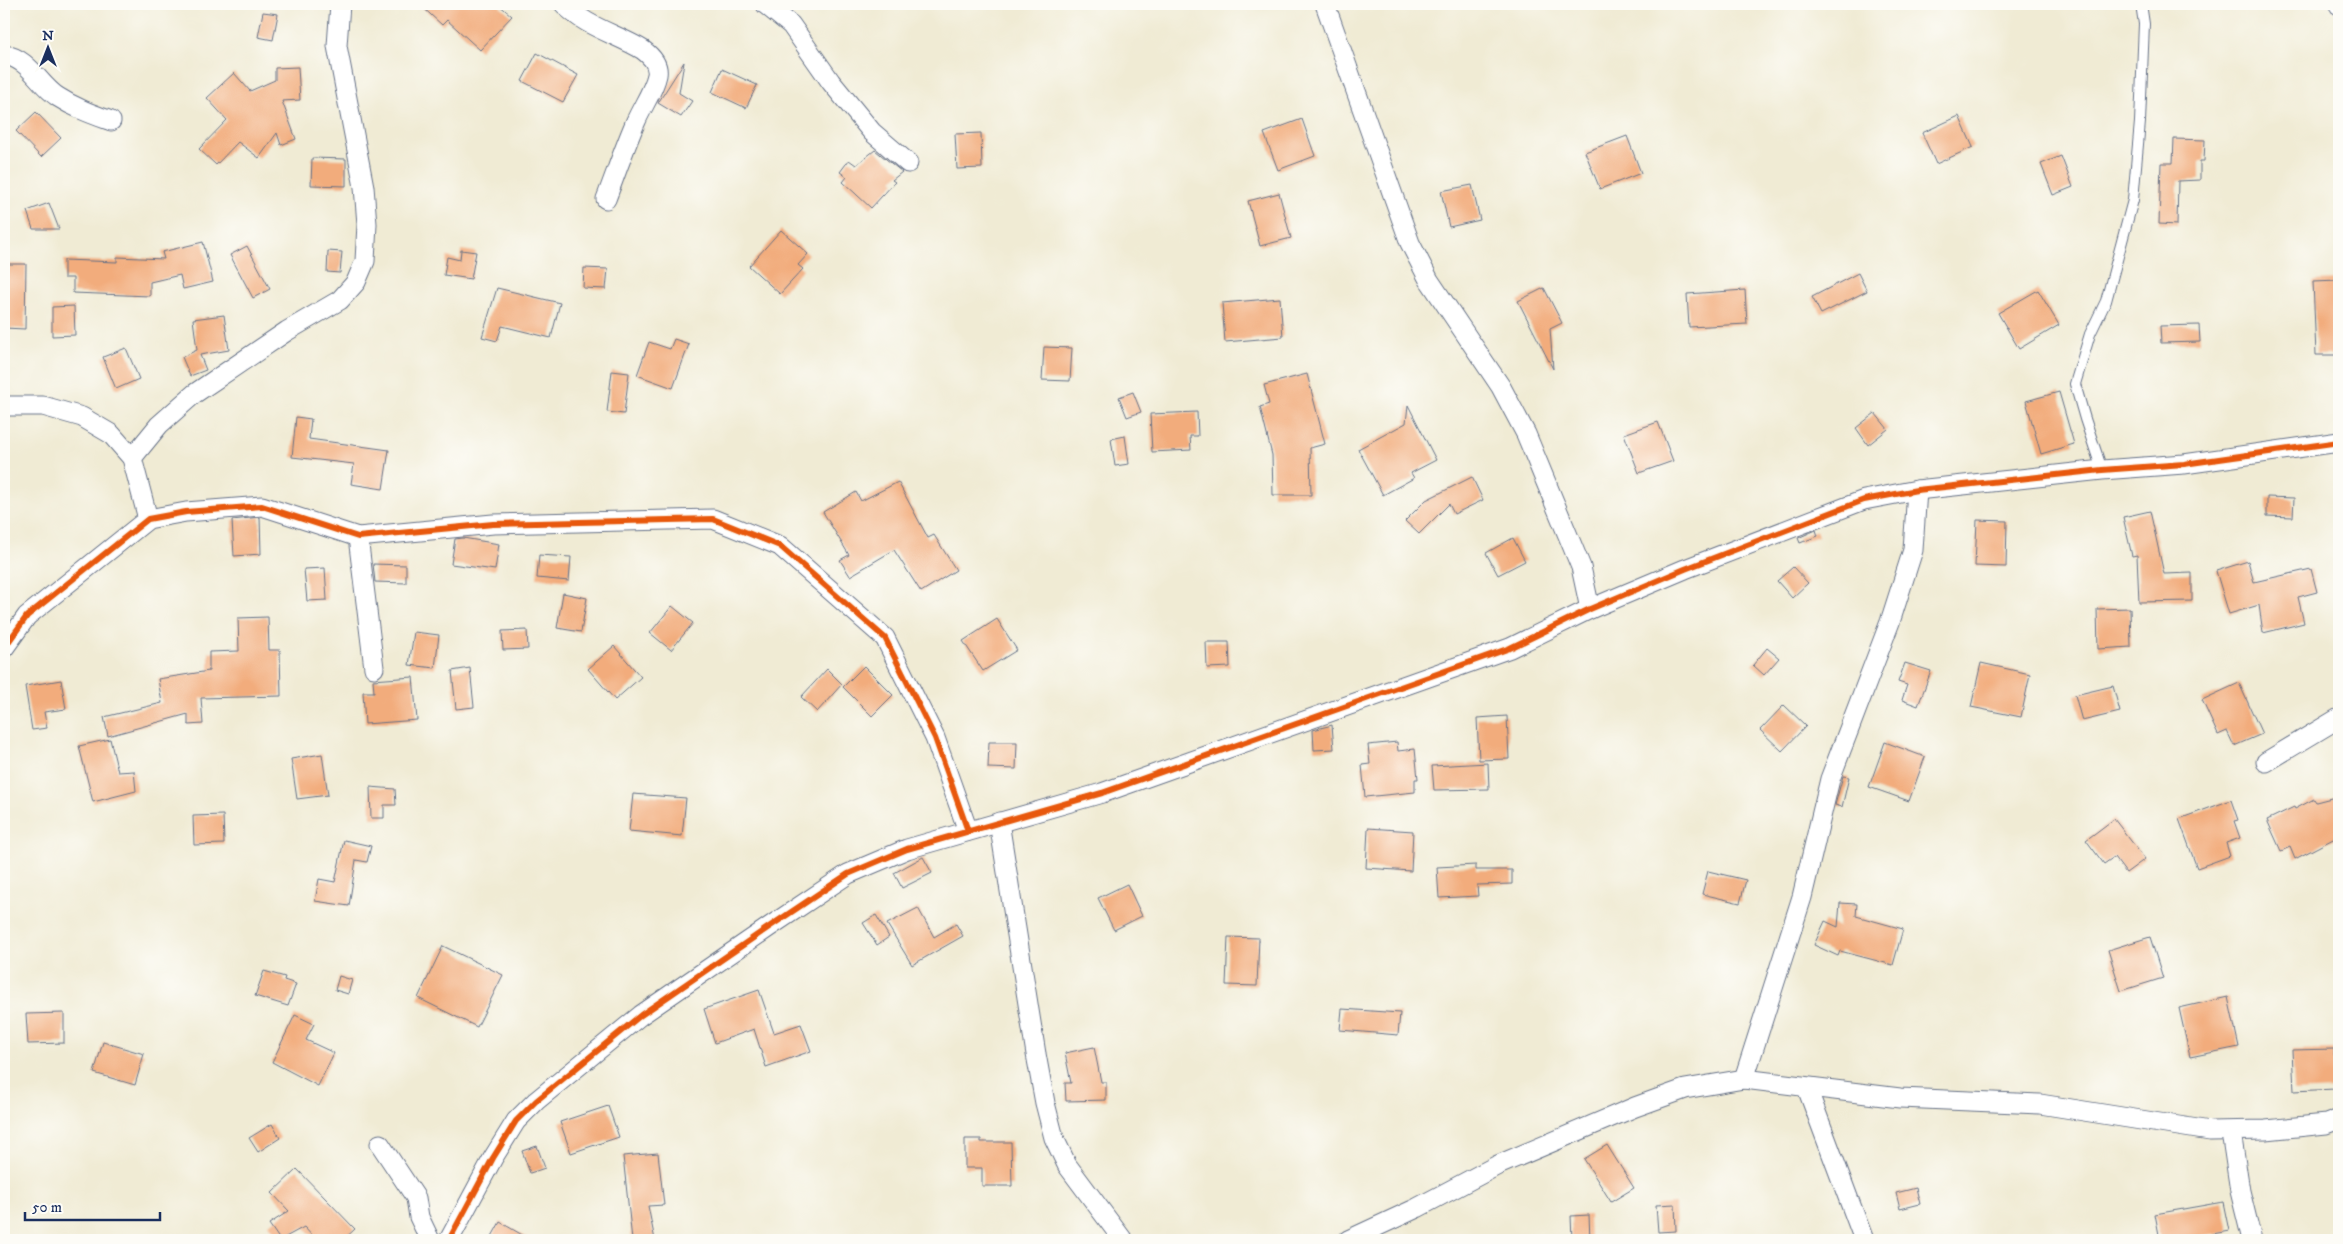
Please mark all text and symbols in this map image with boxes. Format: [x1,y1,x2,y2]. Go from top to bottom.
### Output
north arrow [22,22,72,72]
text: N [42,27,54,45]
scale bar [25,1189,160,1221]
text: 50 m [32,1198,62,1217]

